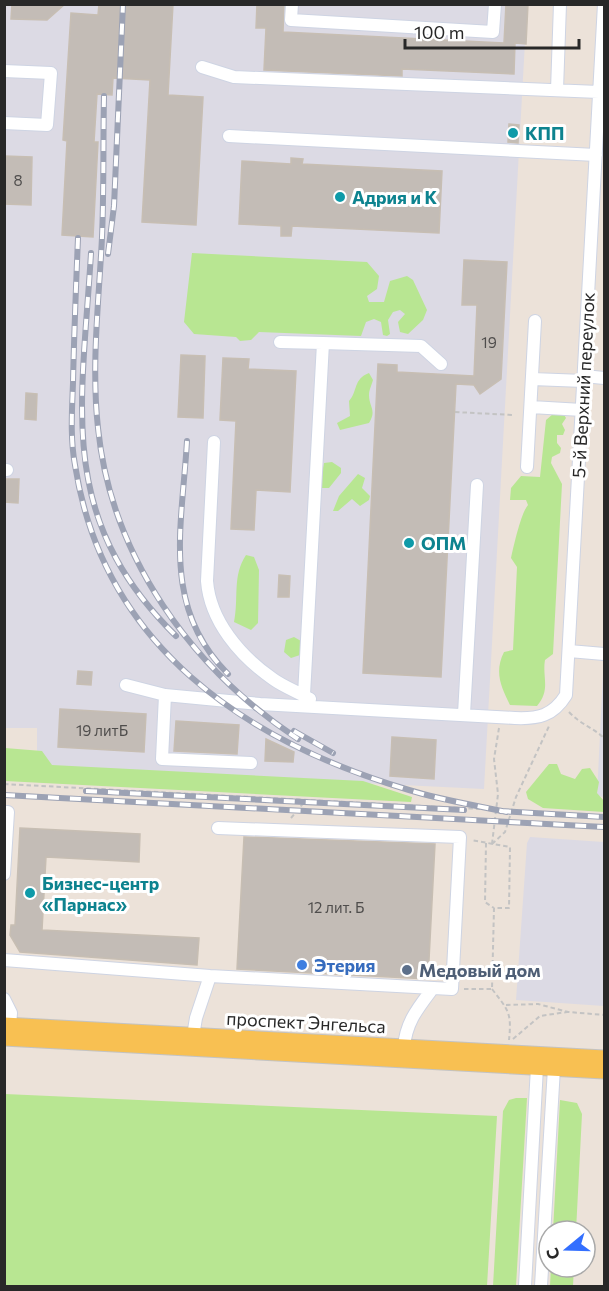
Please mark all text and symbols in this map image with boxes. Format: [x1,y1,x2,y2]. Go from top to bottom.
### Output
scale bar [405,12,579,50]
text: 100 m [414,21,464,43]
place label: КПП [525,122,564,144]
marker: КПП [506,126,520,140]
house number: 8 [13,171,23,189]
place label: Адрия и К [352,186,437,208]
marker: Адрия и К [333,190,347,204]
street label: 5-й Верхний переулок [567,291,599,478]
house number: 19 [481,333,497,351]
place label: ОПМ [421,532,466,554]
marker: ОПМ [402,536,416,550]
house number: 19 литБ [76,721,128,739]
place label: Бизнес-центр «Парнас» [42,872,159,915]
marker: Бизнес-центр «Парнас» [23,886,37,900]
house number: 12 лит. Б [308,898,364,916]
place label: Этерия [314,954,376,976]
marker: Этерия [295,958,309,972]
place label: Медовый дом [419,959,540,981]
marker: Медовый дом [400,963,414,977]
street label: проспект Энгельса [226,1007,386,1037]
north arrow [537,1219,597,1279]
text: С [542,1246,563,1262]

